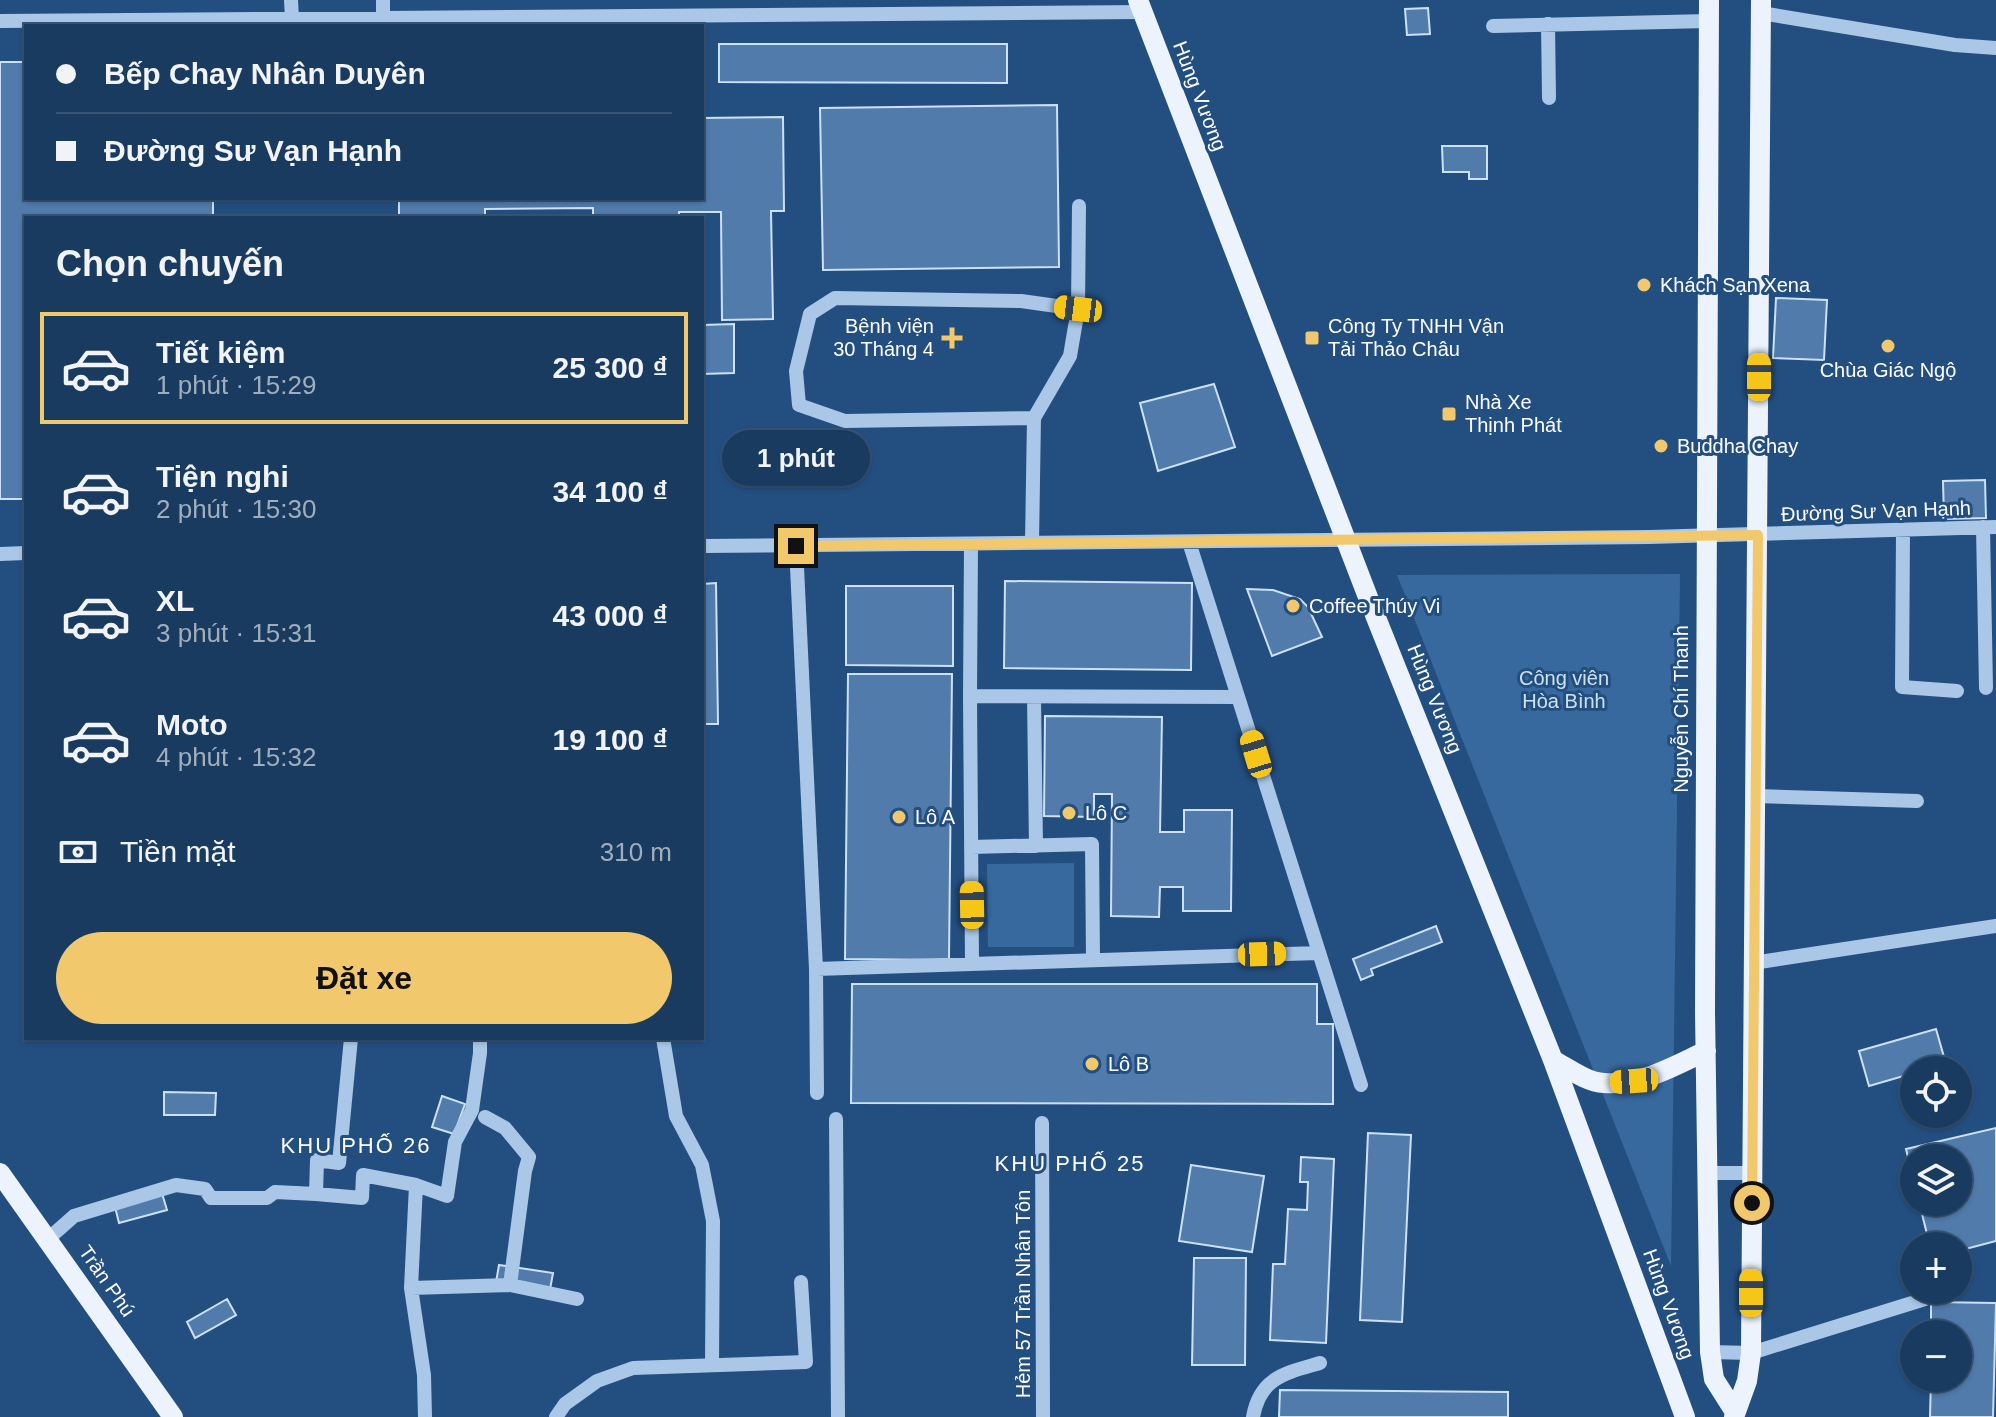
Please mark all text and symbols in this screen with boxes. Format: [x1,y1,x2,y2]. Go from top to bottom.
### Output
street label: Hùng Vương [1169,38,1231,154]
text: Bếp Chay Nhân Duyên [104,57,426,90]
text: Đường Sư Vạn Hạnh [104,134,402,167]
text: Chọn chuyến [56,243,284,284]
place label: Khách Sạn Xena [1660,274,1811,296]
marker: Khách Sạn Xena [1635,276,1653,294]
car [1053,294,1103,324]
place label: Bệnh viện 30 Tháng 4 [833,315,934,360]
place label: Công Ty TNHH Vận Tải Thảo Châu [1328,315,1504,360]
marker: Bệnh viện 30 Tháng 4 [941,327,963,349]
marker: Công Ty TNHH Vận Tải Thảo Châu [1303,329,1321,347]
icon: car [60,332,132,404]
text: Tiết kiệm [156,336,286,369]
marker: Chùa Giác Ngộ [1879,337,1897,355]
text: 25 300 ₫ [553,351,668,384]
car [1747,353,1771,401]
place label: Chùa Giác Ngộ [1820,359,1956,381]
text: 1 phút · 15:29 [156,370,316,400]
place label: Nhà Xe Thịnh Phát [1465,391,1562,436]
marker: Nhà Xe Thịnh Phát [1440,405,1458,423]
callout: 1 phút [722,430,870,486]
place label: Buddha Chay [1677,435,1798,457]
marker: Buddha Chay [1652,437,1670,455]
text: 1 phút [757,443,835,473]
icon: car [60,456,132,528]
text: Tiện nghi [156,460,289,493]
text: 34 100 ₫ [553,475,668,508]
text: 2 phút · 15:30 [156,494,316,524]
street label: Đường Sư Vạn Hạnh [1781,497,1971,525]
route end [778,528,814,564]
icon: car [60,580,132,652]
text: XL [156,584,194,617]
place label: Coffee Thúy Vi [1309,595,1440,617]
marker: Coffee Thúy Vi [1284,597,1302,615]
text: 43 000 ₫ [553,599,668,632]
text: 3 phút · 15:31 [156,618,316,648]
street label: Nguyễn Chí Thanh [1670,625,1692,793]
street label: Hùng Vương [1403,641,1467,757]
park label: Công viên Hòa Bình [1519,667,1609,712]
icon: car [60,704,132,776]
text: Moto [156,708,228,741]
text: 19 100 ₫ [553,723,668,756]
car [1238,728,1274,780]
text: 4 phút · 15:32 [156,742,316,772]
place label: Lô C [1085,802,1127,824]
marker: Lô C [1060,804,1078,822]
place label: Lô A [915,806,956,828]
marker: Lô A [890,808,908,826]
icon: cash [56,830,100,874]
text: Tiền mặt [120,835,236,868]
text: 310 m [600,837,672,867]
car [960,881,984,929]
button: Đặt xe [56,932,672,1024]
car [1238,941,1286,967]
place label: Lô B [1108,1053,1149,1075]
marker: Lô B [1083,1055,1101,1073]
map controls [1900,1056,1972,1392]
button: locate [1900,1056,1972,1128]
car [1609,1067,1659,1095]
district label: KHU PHỐ 26 [281,1132,431,1158]
button: layers [1900,1144,1972,1216]
district label: KHU PHỐ 25 [995,1150,1145,1176]
route start [1734,1185,1770,1221]
street label: Hẻm 57 Trần Nhân Tôn [1012,1190,1034,1398]
button: + [1900,1232,1972,1304]
street label: Trần Phú [75,1241,139,1321]
street label: Hùng Vương [1639,1246,1699,1362]
car [1739,1269,1763,1317]
button: − [1900,1320,1972,1392]

